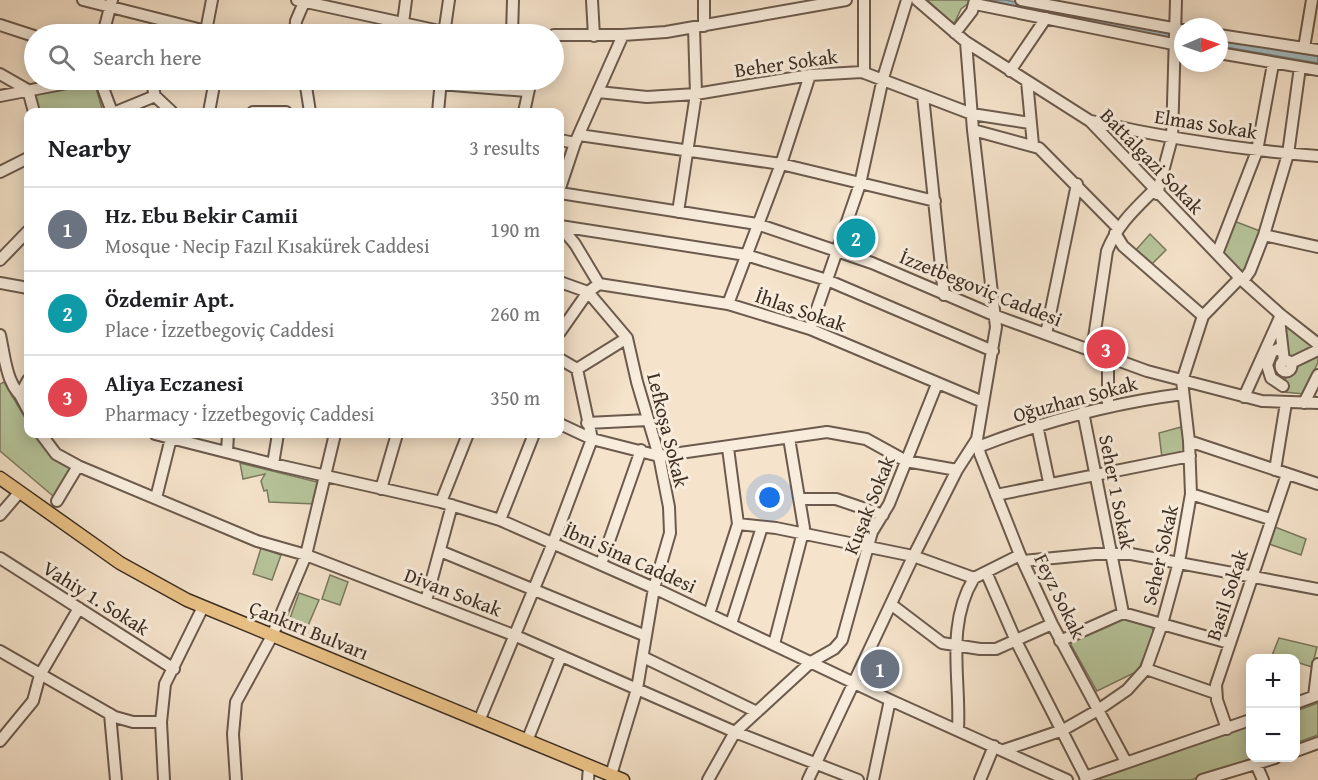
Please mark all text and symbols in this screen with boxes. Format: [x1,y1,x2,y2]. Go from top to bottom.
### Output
north arrow [1174,18,1228,72]
search box [24,24,564,90]
icon: search [45,41,78,74]
text: Search here [93,41,202,73]
street label: Beher Sokak [733,41,840,84]
street label: Battalgazi Sokak [1094,101,1211,221]
street label: Elmas Sokak [1153,101,1260,146]
text: Nearby [48,128,131,167]
text: 3 results [469,133,540,162]
text: Hz. Ebu Bekir Camii [105,199,298,231]
text: 1 [62,215,73,244]
text: 190 m [490,215,540,244]
pin: 2 [836,216,876,260]
text: Mosque · Necip Fazıl Kısakürek Caddesi [105,231,430,260]
street label: İzzetbegoviç Caddesi [896,242,1067,334]
street label: İhlas Sokak [752,280,851,339]
text: Özdemir Apt. [105,283,235,315]
text: 2 [62,299,73,328]
text: 260 m [490,299,540,328]
text: Place · İzzetbegoviç Caddesi [105,315,334,344]
pin: 3 [1086,326,1126,372]
text: Aliya Eczanesi [105,367,244,399]
street label: Oğuzhan Sokak [1009,368,1141,429]
street label: Lefkoşa Sokak [640,370,697,491]
text: 3 [62,383,73,412]
text: 350 m [490,383,540,412]
text: Pharmacy · İzzetbegoviç Caddesi [105,399,374,428]
street label: Seher 1 Sokak [1092,432,1143,553]
street label: Kuşak Sokak [836,450,902,559]
your location [755,483,784,512]
street label: Seher Sokak [1134,501,1185,608]
street label: İbni Sina Caddesi [559,515,702,600]
street label: Basil Sokak [1198,545,1255,644]
street label: Feyz Sokak [1027,548,1094,644]
street label: Vahiy 1. Sokak [37,553,156,642]
street label: Divan Sokak [400,560,507,624]
street label: Çankırı Bulvarı [245,592,373,667]
pin: 1 [860,646,900,692]
map controls [1246,654,1300,762]
button: + [1246,654,1300,708]
button: − [1246,708,1300,762]

